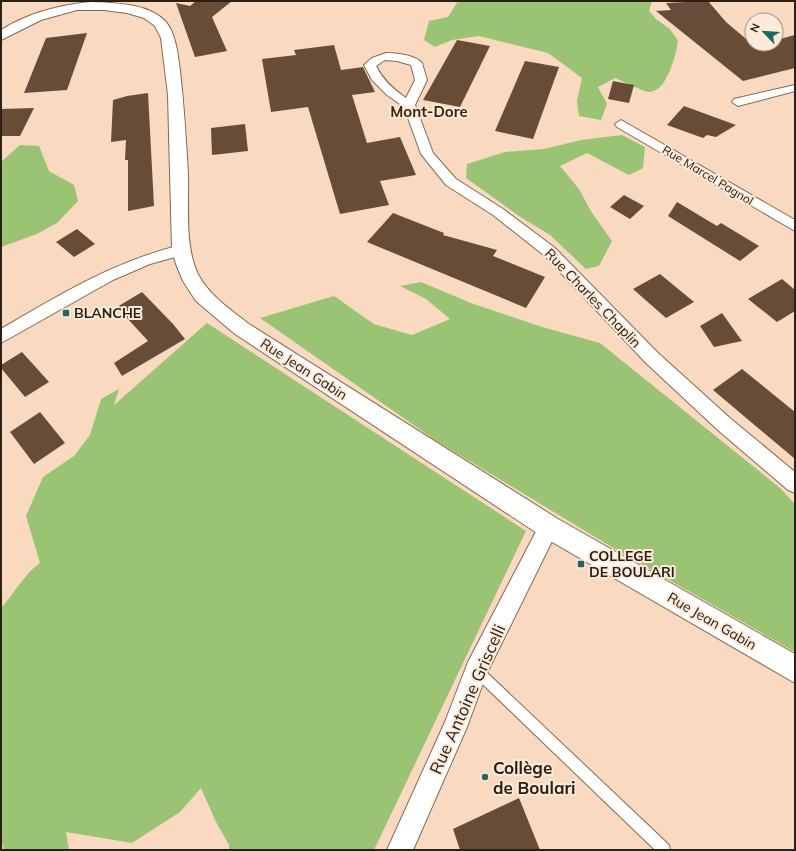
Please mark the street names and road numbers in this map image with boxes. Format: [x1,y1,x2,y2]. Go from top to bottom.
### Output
street label: Rue Marcel Pagnol [660,142,756,208]
street label: Rue Charles Chaplin [541,245,645,351]
street label: Rue Jean Gabin [257,334,351,404]
street label: Rue Jean Gabin [664,588,760,654]
street label: Rue Antoine Griscelli [425,621,509,777]

